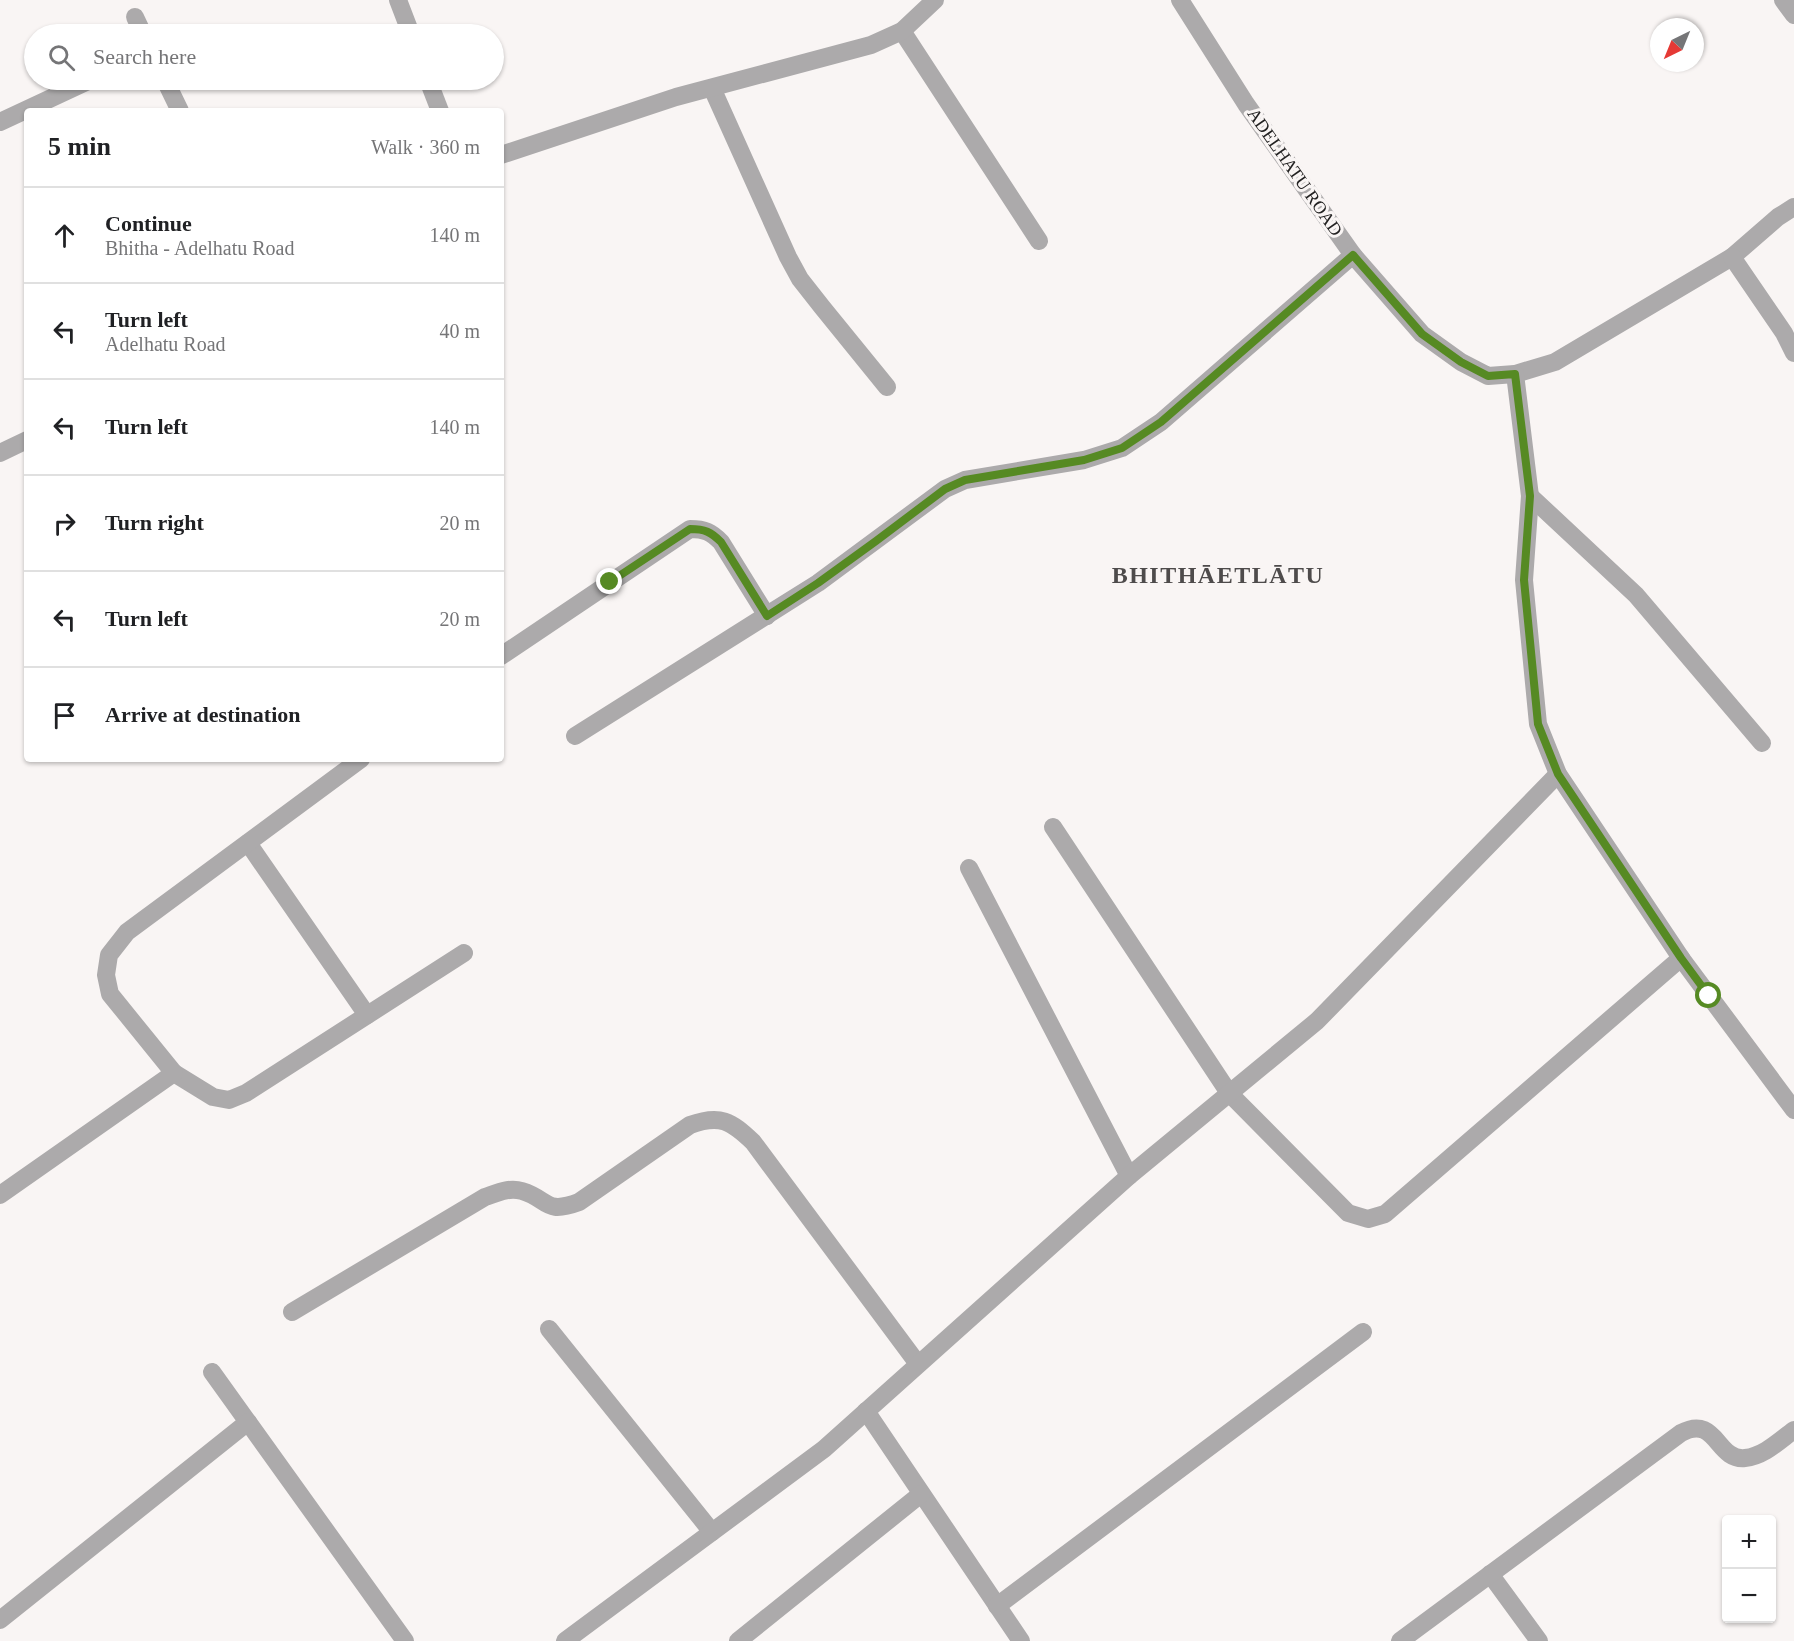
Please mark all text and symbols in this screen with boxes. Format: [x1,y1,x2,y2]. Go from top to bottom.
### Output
north arrow [1650,18,1704,72]
search box [24,24,504,90]
icon: search [45,41,78,74]
text: Search here [93,44,196,69]
street label: ADELHATU ROAD [1243,104,1347,240]
text: 5 min [48,132,111,161]
text: Walk · 360 m [371,136,480,158]
text: Continue [105,211,192,236]
icon: ahead [48,219,81,252]
text: 140 m [429,224,480,246]
text: Bhitha - Adelhatu Road [105,237,294,259]
text: Turn left [105,307,188,332]
icon: left [48,315,81,348]
text: 40 m [439,320,480,342]
text: Adelhatu Road [105,333,226,355]
icon: left [48,411,81,444]
text: Turn left [105,414,188,439]
text: 140 m [429,416,480,438]
icon: right [48,507,81,540]
text: Turn right [105,510,204,535]
text: 20 m [439,512,480,534]
district label: BHITHĀETLĀTU [1112,562,1324,588]
route end [596,568,622,594]
icon: left [48,603,81,636]
text: Turn left [105,606,188,631]
text: 20 m [439,608,480,630]
icon: arrive [48,699,81,732]
text: Arrive at destination [105,702,301,727]
route start [1695,982,1721,1008]
map controls [1722,1515,1776,1623]
button: + [1722,1515,1776,1569]
button: − [1722,1569,1776,1623]

